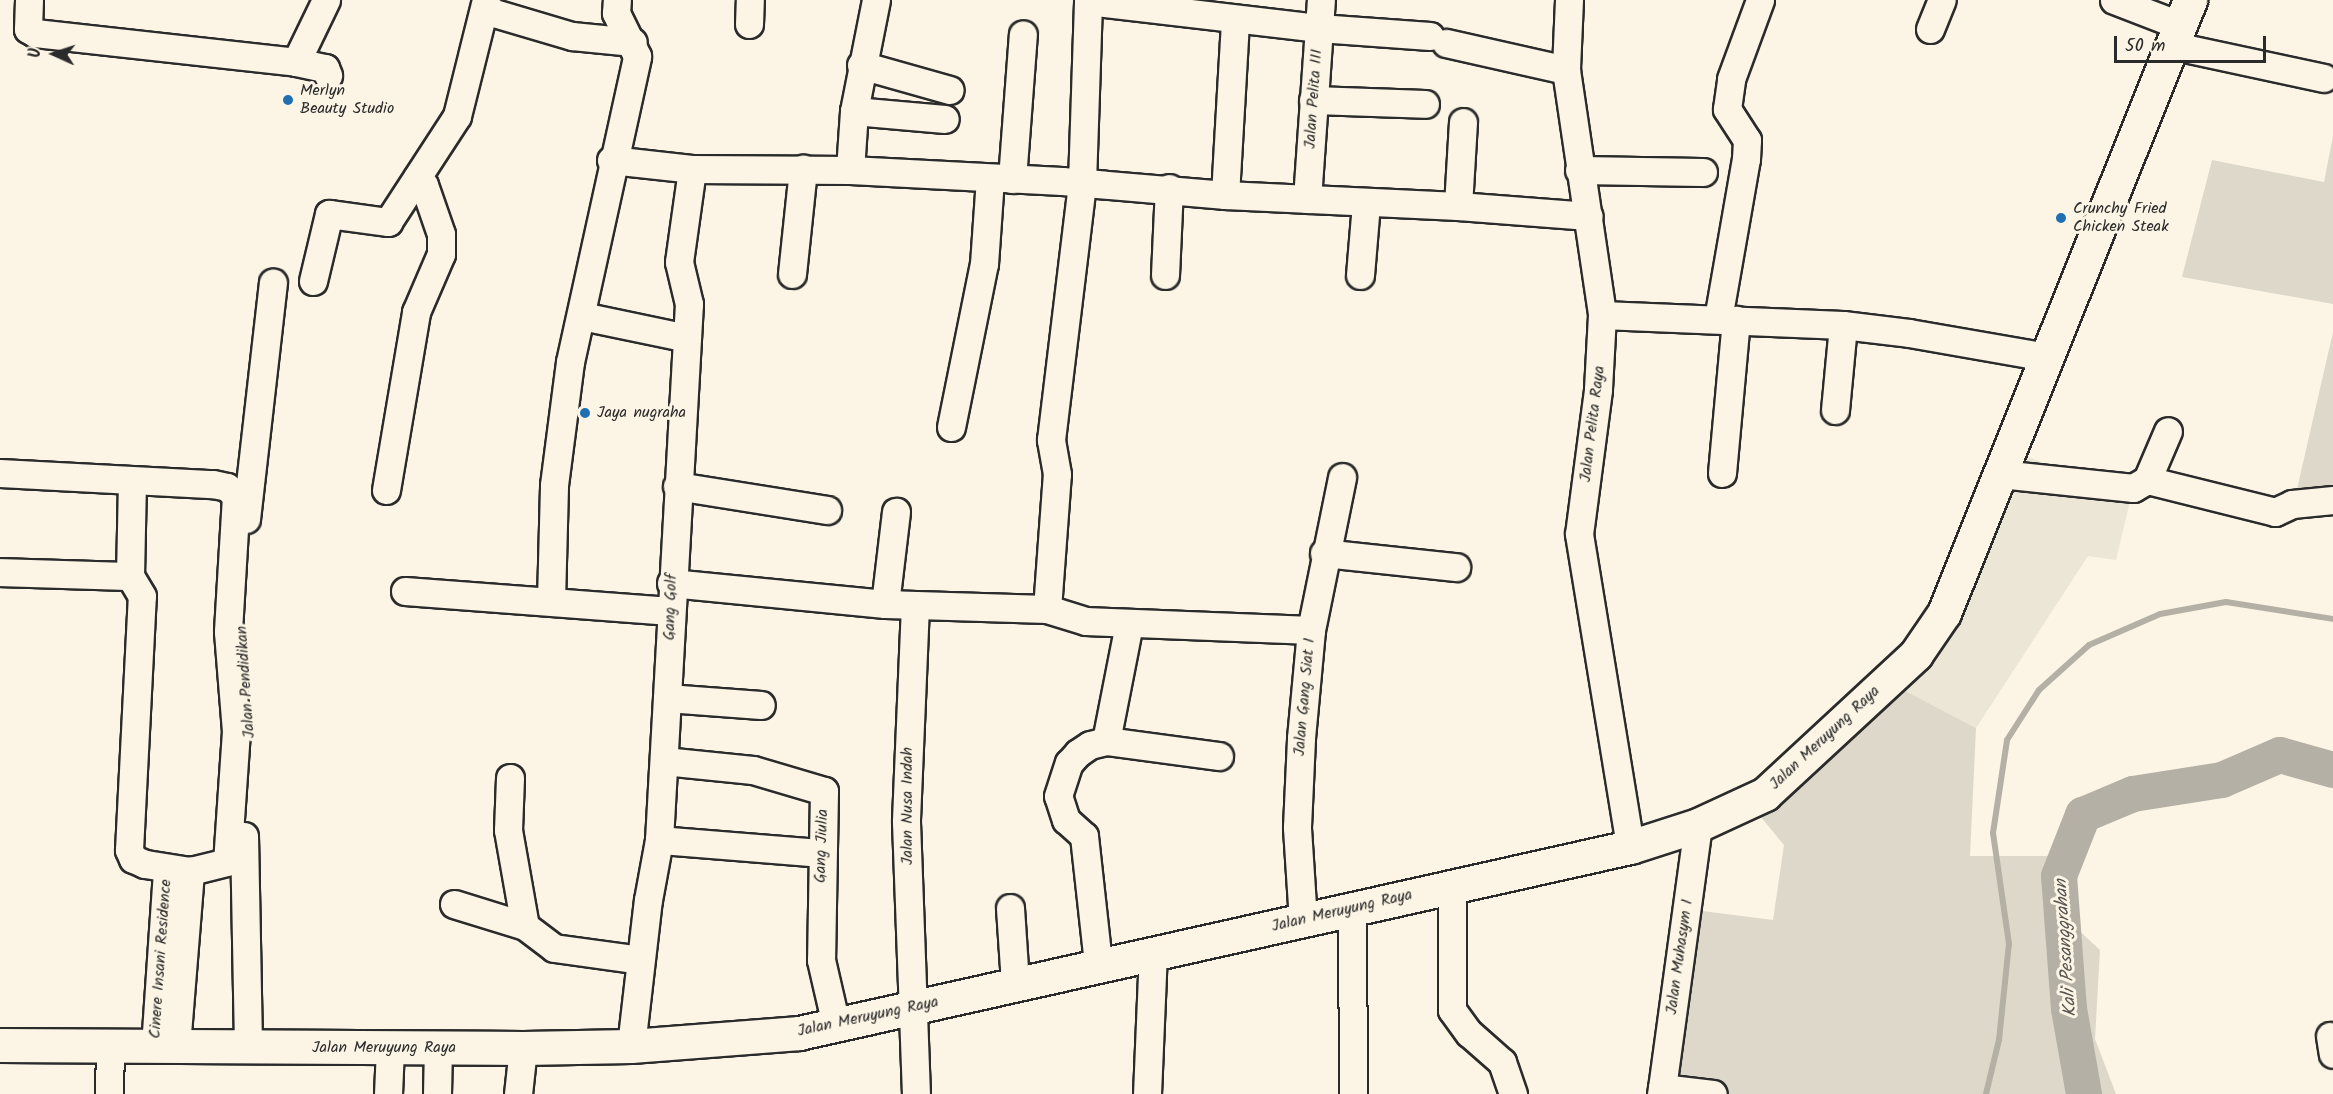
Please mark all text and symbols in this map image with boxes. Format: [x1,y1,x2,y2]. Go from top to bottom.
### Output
north arrow [24,24,84,84]
scale bar [2117,24,2268,62]
text: 50 m [2125,32,2165,61]
text: U [23,48,48,58]
street label: Jalan Pelita III [1301,48,1327,150]
place label: Merlyn Beauty Studio [300,81,394,119]
marker: Merlyn Beauty Studio [281,93,295,107]
place label: Crunchy Fried Chicken Steak [2073,199,2169,237]
marker: Crunchy Fried Chicken Steak [2054,211,2068,225]
street label: Jalan Pelita Raya [1576,365,1610,483]
place label: Jaya nugraha [597,403,686,423]
marker: Jaya nugraha [578,406,592,420]
street label: Gang Golf [660,573,682,641]
street label: Jalan Pendidikan [232,625,260,739]
street label: Jalan Gang Siat I [1290,637,1320,757]
street label: Jalan Meruyung Raya [1766,682,1884,794]
street label: Jalan Nusa Indah [898,747,918,865]
street label: Gang Jiulia [811,809,833,883]
street label: Cinere Insani Residence [146,879,176,1039]
water label: Kali Pesanggrahan [2051,879,2083,1017]
street label: Jalan Meruyung Raya [1270,885,1414,937]
street label: Jalan Muhasym I [1662,898,1698,1016]
street label: Jalan Meruyung Raya [796,993,940,1041]
street label: Jalan Meruyung Raya [312,1038,456,1058]

